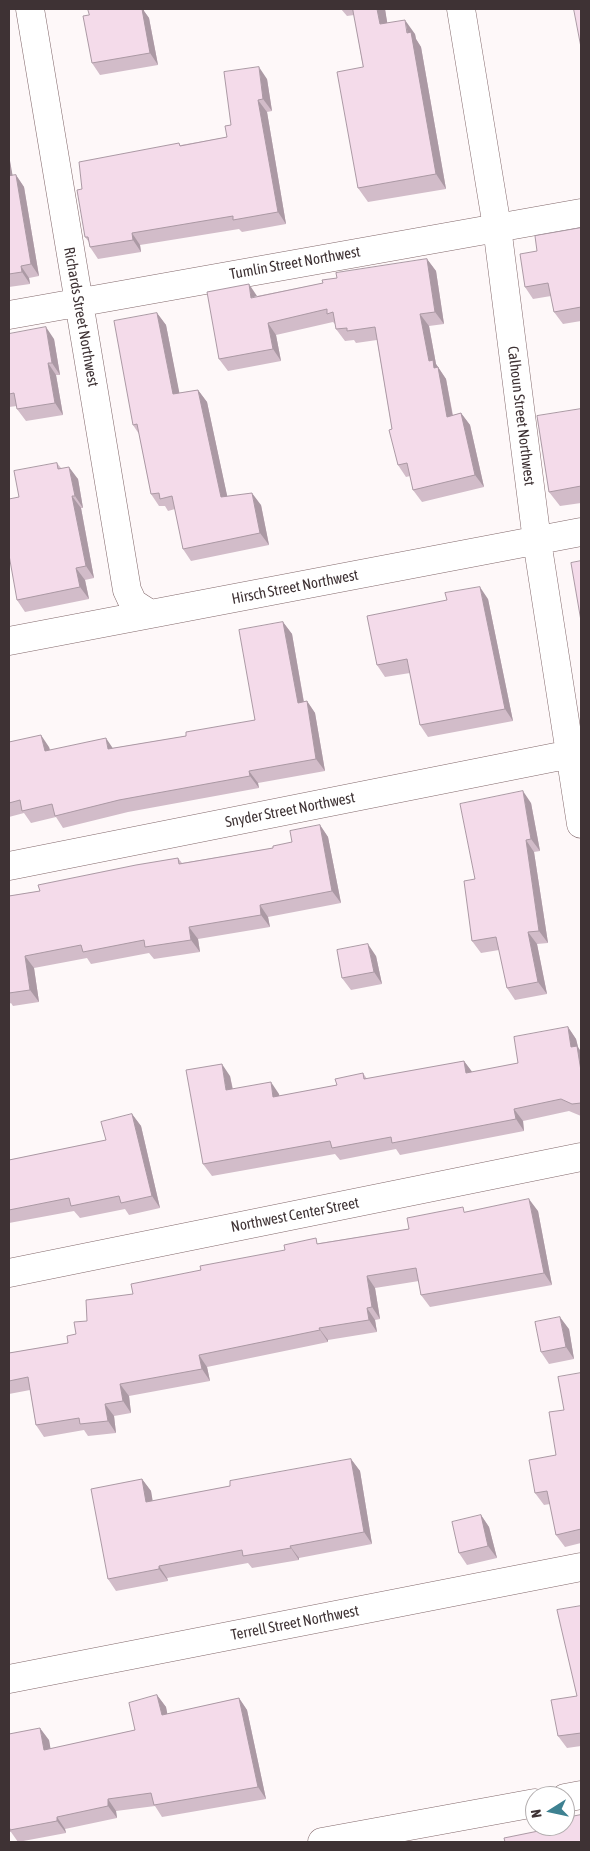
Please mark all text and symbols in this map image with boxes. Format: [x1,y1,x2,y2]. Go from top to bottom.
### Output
street label: Tumlin Street Northwest [228,243,362,283]
street label: Richards Street Northwest [60,246,102,388]
street label: Calhoun Street Northwest [504,345,538,487]
street label: Hirsch Street Northwest [230,566,360,608]
street label: Snyder Street Northwest [224,789,356,831]
street label: Northwest Center Street [229,1194,361,1236]
street label: Terrell Street Northwest [229,1602,361,1644]
north arrow [525,1786,575,1836]
text: N [528,1808,545,1819]

